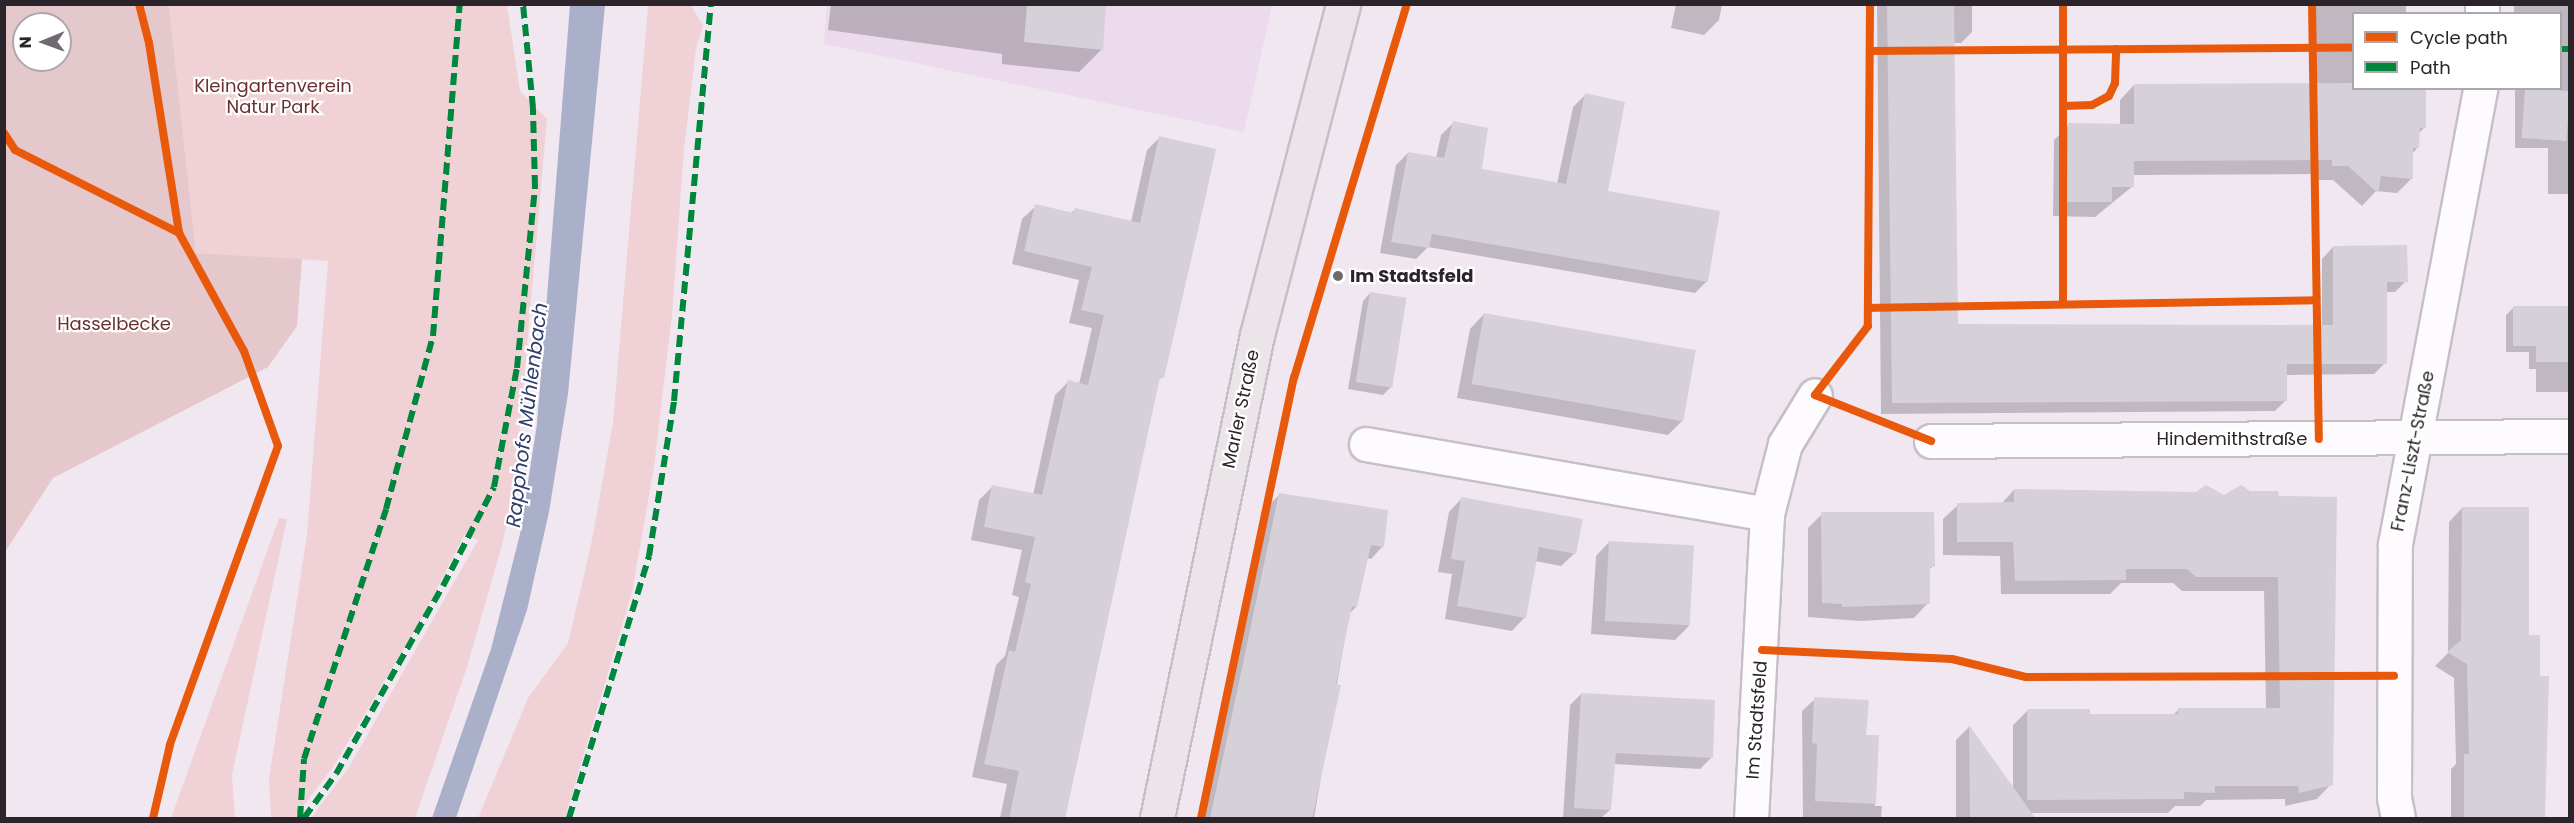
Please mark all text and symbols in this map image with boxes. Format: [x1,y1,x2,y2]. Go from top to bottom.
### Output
north arrow [12,12,72,72]
legend [2352,12,2562,90]
text: Cycle path [2410,25,2508,50]
text: N [14,36,37,49]
text: Path [2410,55,2451,80]
park label: Kleingartenverein Natur Park [194,76,352,118]
place label: Im Stadtsfeld [1350,265,1473,287]
marker: Im Stadtsfeld [1331,269,1345,283]
water label: Rapphofs Mühlenbach [501,301,553,529]
park label: Hasselbecke [57,313,171,335]
street label: Marler Straße [1218,348,1264,470]
street label: Franz-Liszt-Straße [2387,369,2439,533]
street label: Hindemithstraße [2156,428,2308,450]
street label: Im Stadtsfeld [1742,660,1772,780]

